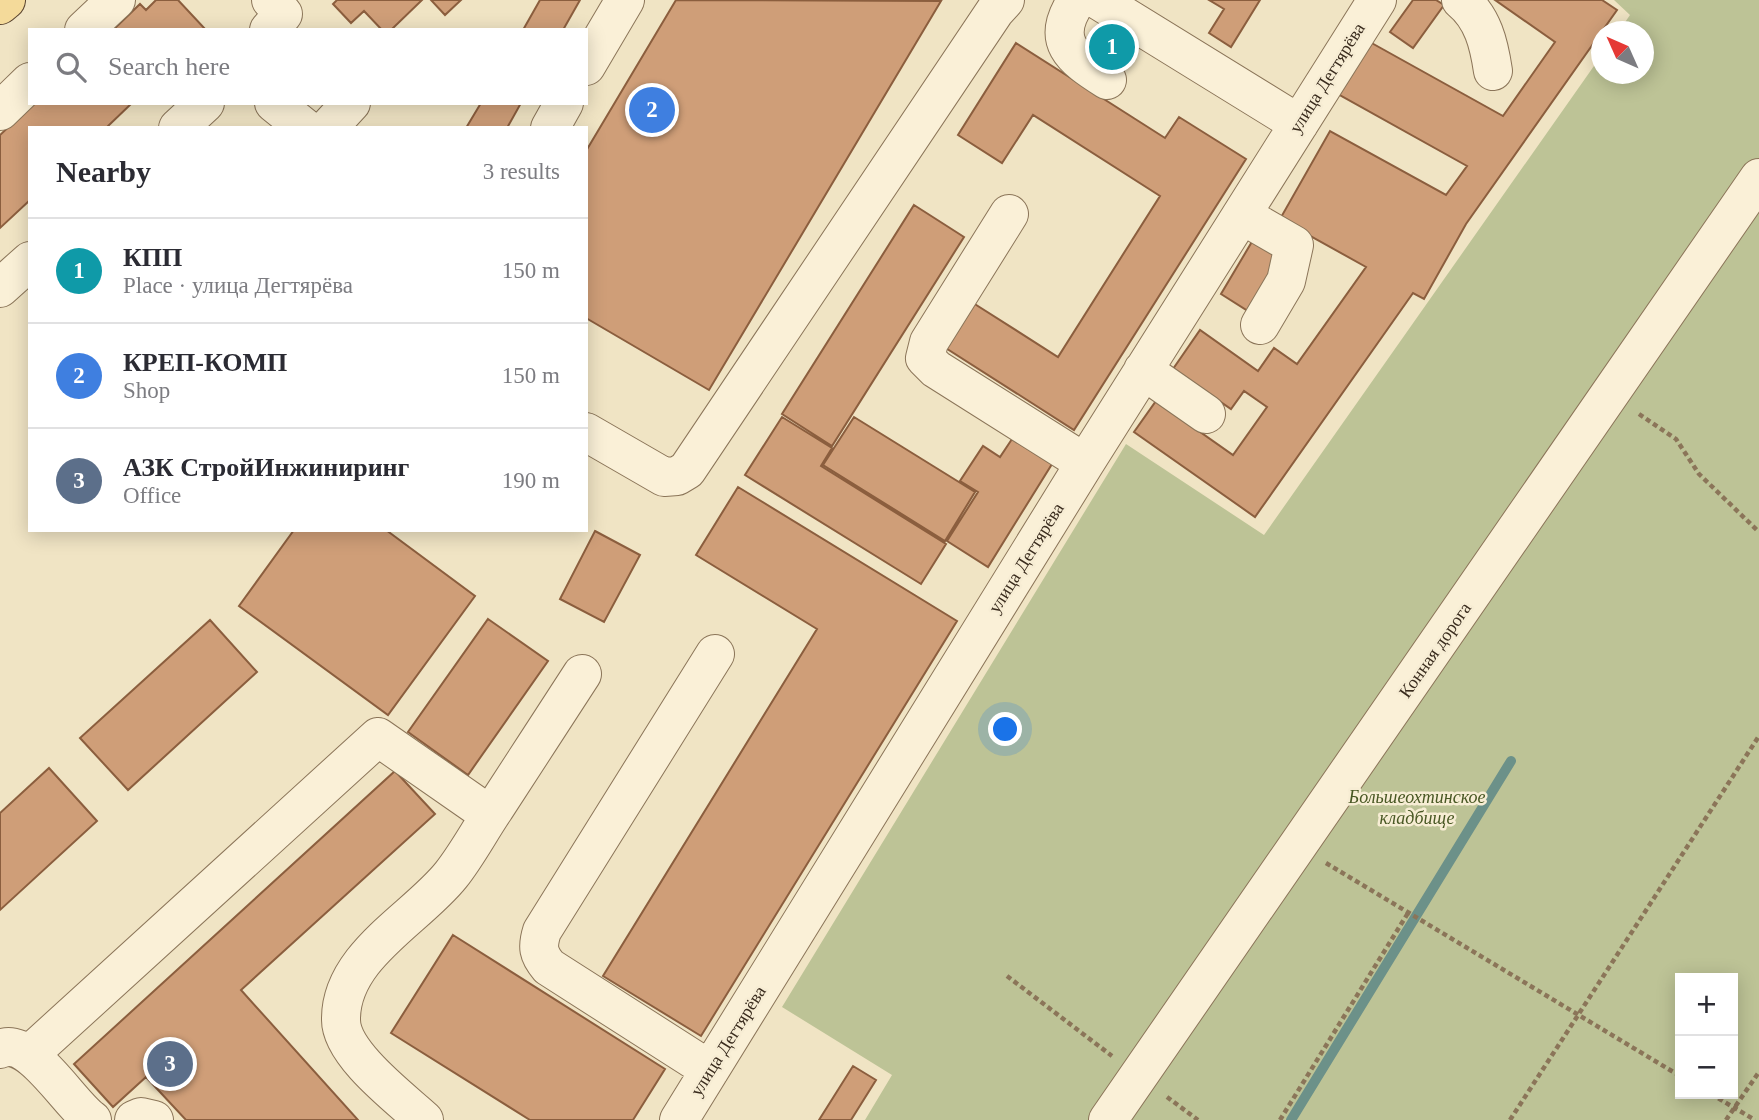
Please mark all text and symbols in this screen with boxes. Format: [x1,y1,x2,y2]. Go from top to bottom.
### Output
street label: улица Дегтярёва [1285,19,1369,137]
pin: 1 [1089,21,1135,73]
north arrow [1591,21,1654,84]
search box [28,28,588,105]
icon: search [52,48,90,86]
text: Search here [108,52,230,81]
pin: 2 [629,84,675,136]
text: Nearby [56,155,151,188]
text: 3 results [483,159,560,184]
text: КПП [123,243,182,272]
text: 1 [73,258,85,283]
text: 150 m [502,258,560,283]
text: Place · улица Дегтярёва [123,273,353,298]
text: КРЕП-КОМП [123,348,287,377]
text: 2 [73,363,85,388]
text: 150 m [502,363,560,388]
text: Shop [123,378,170,403]
text: АЗК СтройИнжиниринг [123,453,409,482]
text: 3 [73,468,85,493]
text: 190 m [502,468,560,493]
text: Office [123,483,181,508]
street label: улица Дегтярёва [984,499,1068,617]
street label: Конная дорога [1395,599,1475,701]
your location [988,712,1022,746]
park label: Большеохтинское кладбище [1348,787,1485,828]
map controls [1675,973,1738,1099]
button: + [1675,973,1738,1036]
street label: улица Дегтярёва [686,982,770,1100]
button: − [1675,1036,1738,1099]
pin: 3 [147,1038,193,1090]

